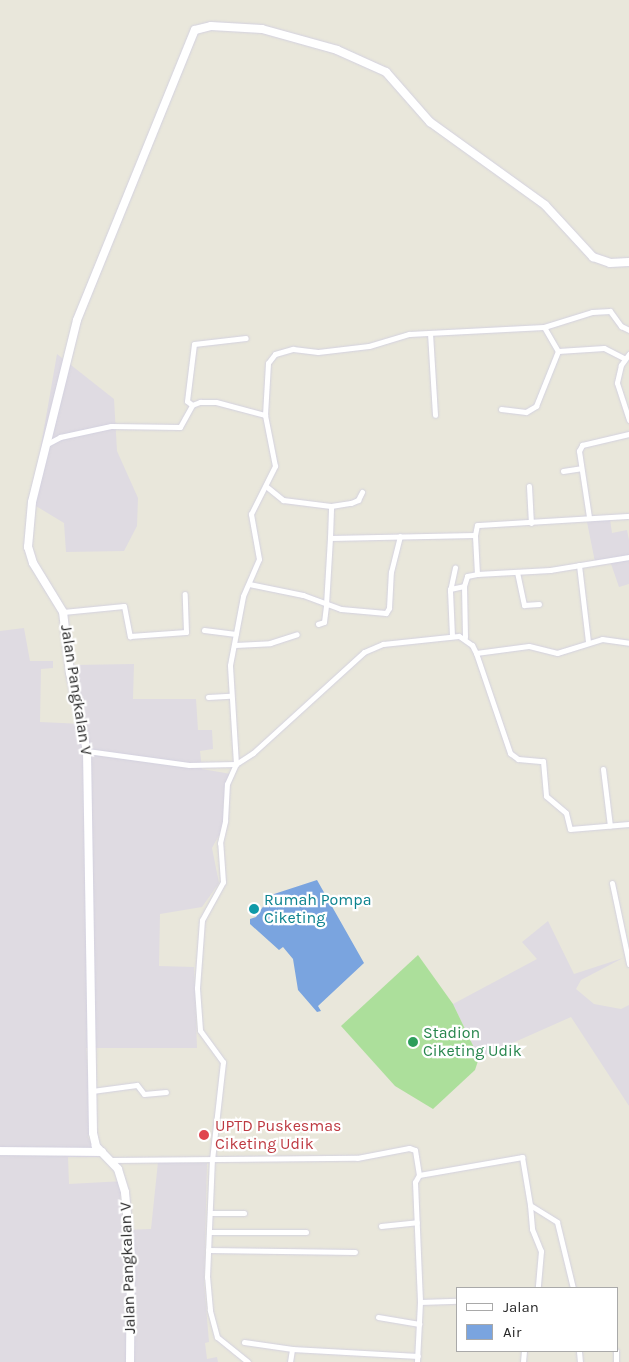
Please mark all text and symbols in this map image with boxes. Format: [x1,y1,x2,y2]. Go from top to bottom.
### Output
street label: Jalan Pangkalan V [56,623,96,757]
place label: Rumah Pompa Ciketing [264,890,371,928]
marker: Rumah Pompa Ciketing [248,903,260,915]
place label: Stadion Ciketing Udik [423,1023,522,1061]
marker: Stadion Ciketing Udik [407,1036,419,1048]
place label: UPTD Puskesmas Ciketing Udik [215,1116,341,1154]
marker: UPTD Puskesmas Ciketing Udik [197,1128,211,1142]
street label: Jalan Pangkalan V [116,1202,140,1334]
legend [456,1287,619,1352]
text: Jalan [503,1298,539,1316]
text: Air [503,1323,522,1341]

